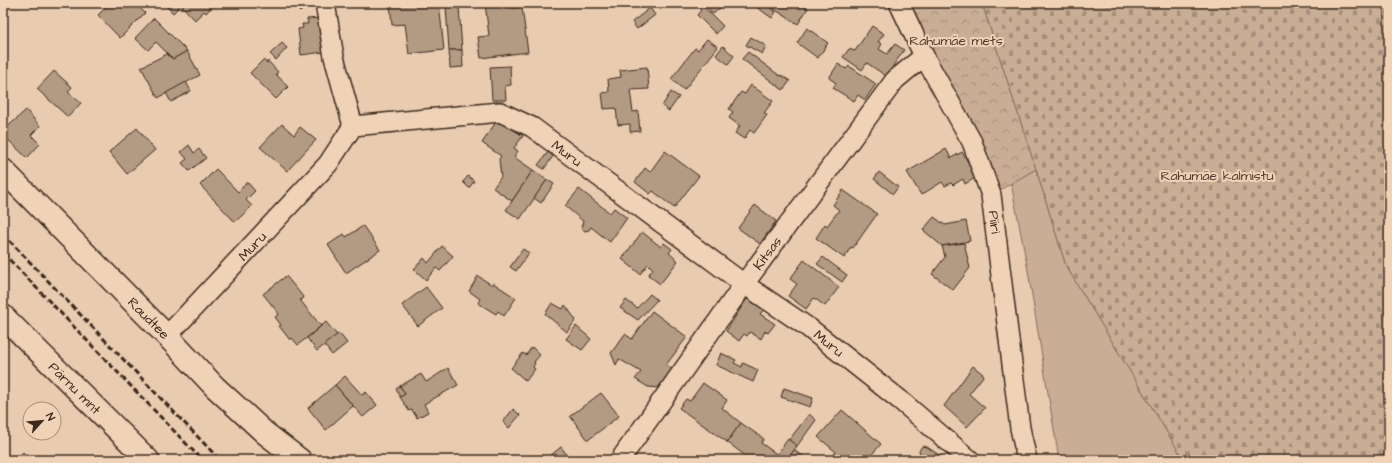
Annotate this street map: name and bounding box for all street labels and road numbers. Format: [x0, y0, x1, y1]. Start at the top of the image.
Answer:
street label: Muru [547, 136, 586, 172]
street label: Piiri [983, 209, 1005, 235]
street label: Muru [234, 228, 271, 266]
street label: Kitsas [749, 233, 787, 275]
street label: Raudtee [123, 293, 174, 345]
street label: Muru [809, 326, 848, 362]
street label: Pärnu mnt [44, 358, 105, 420]

